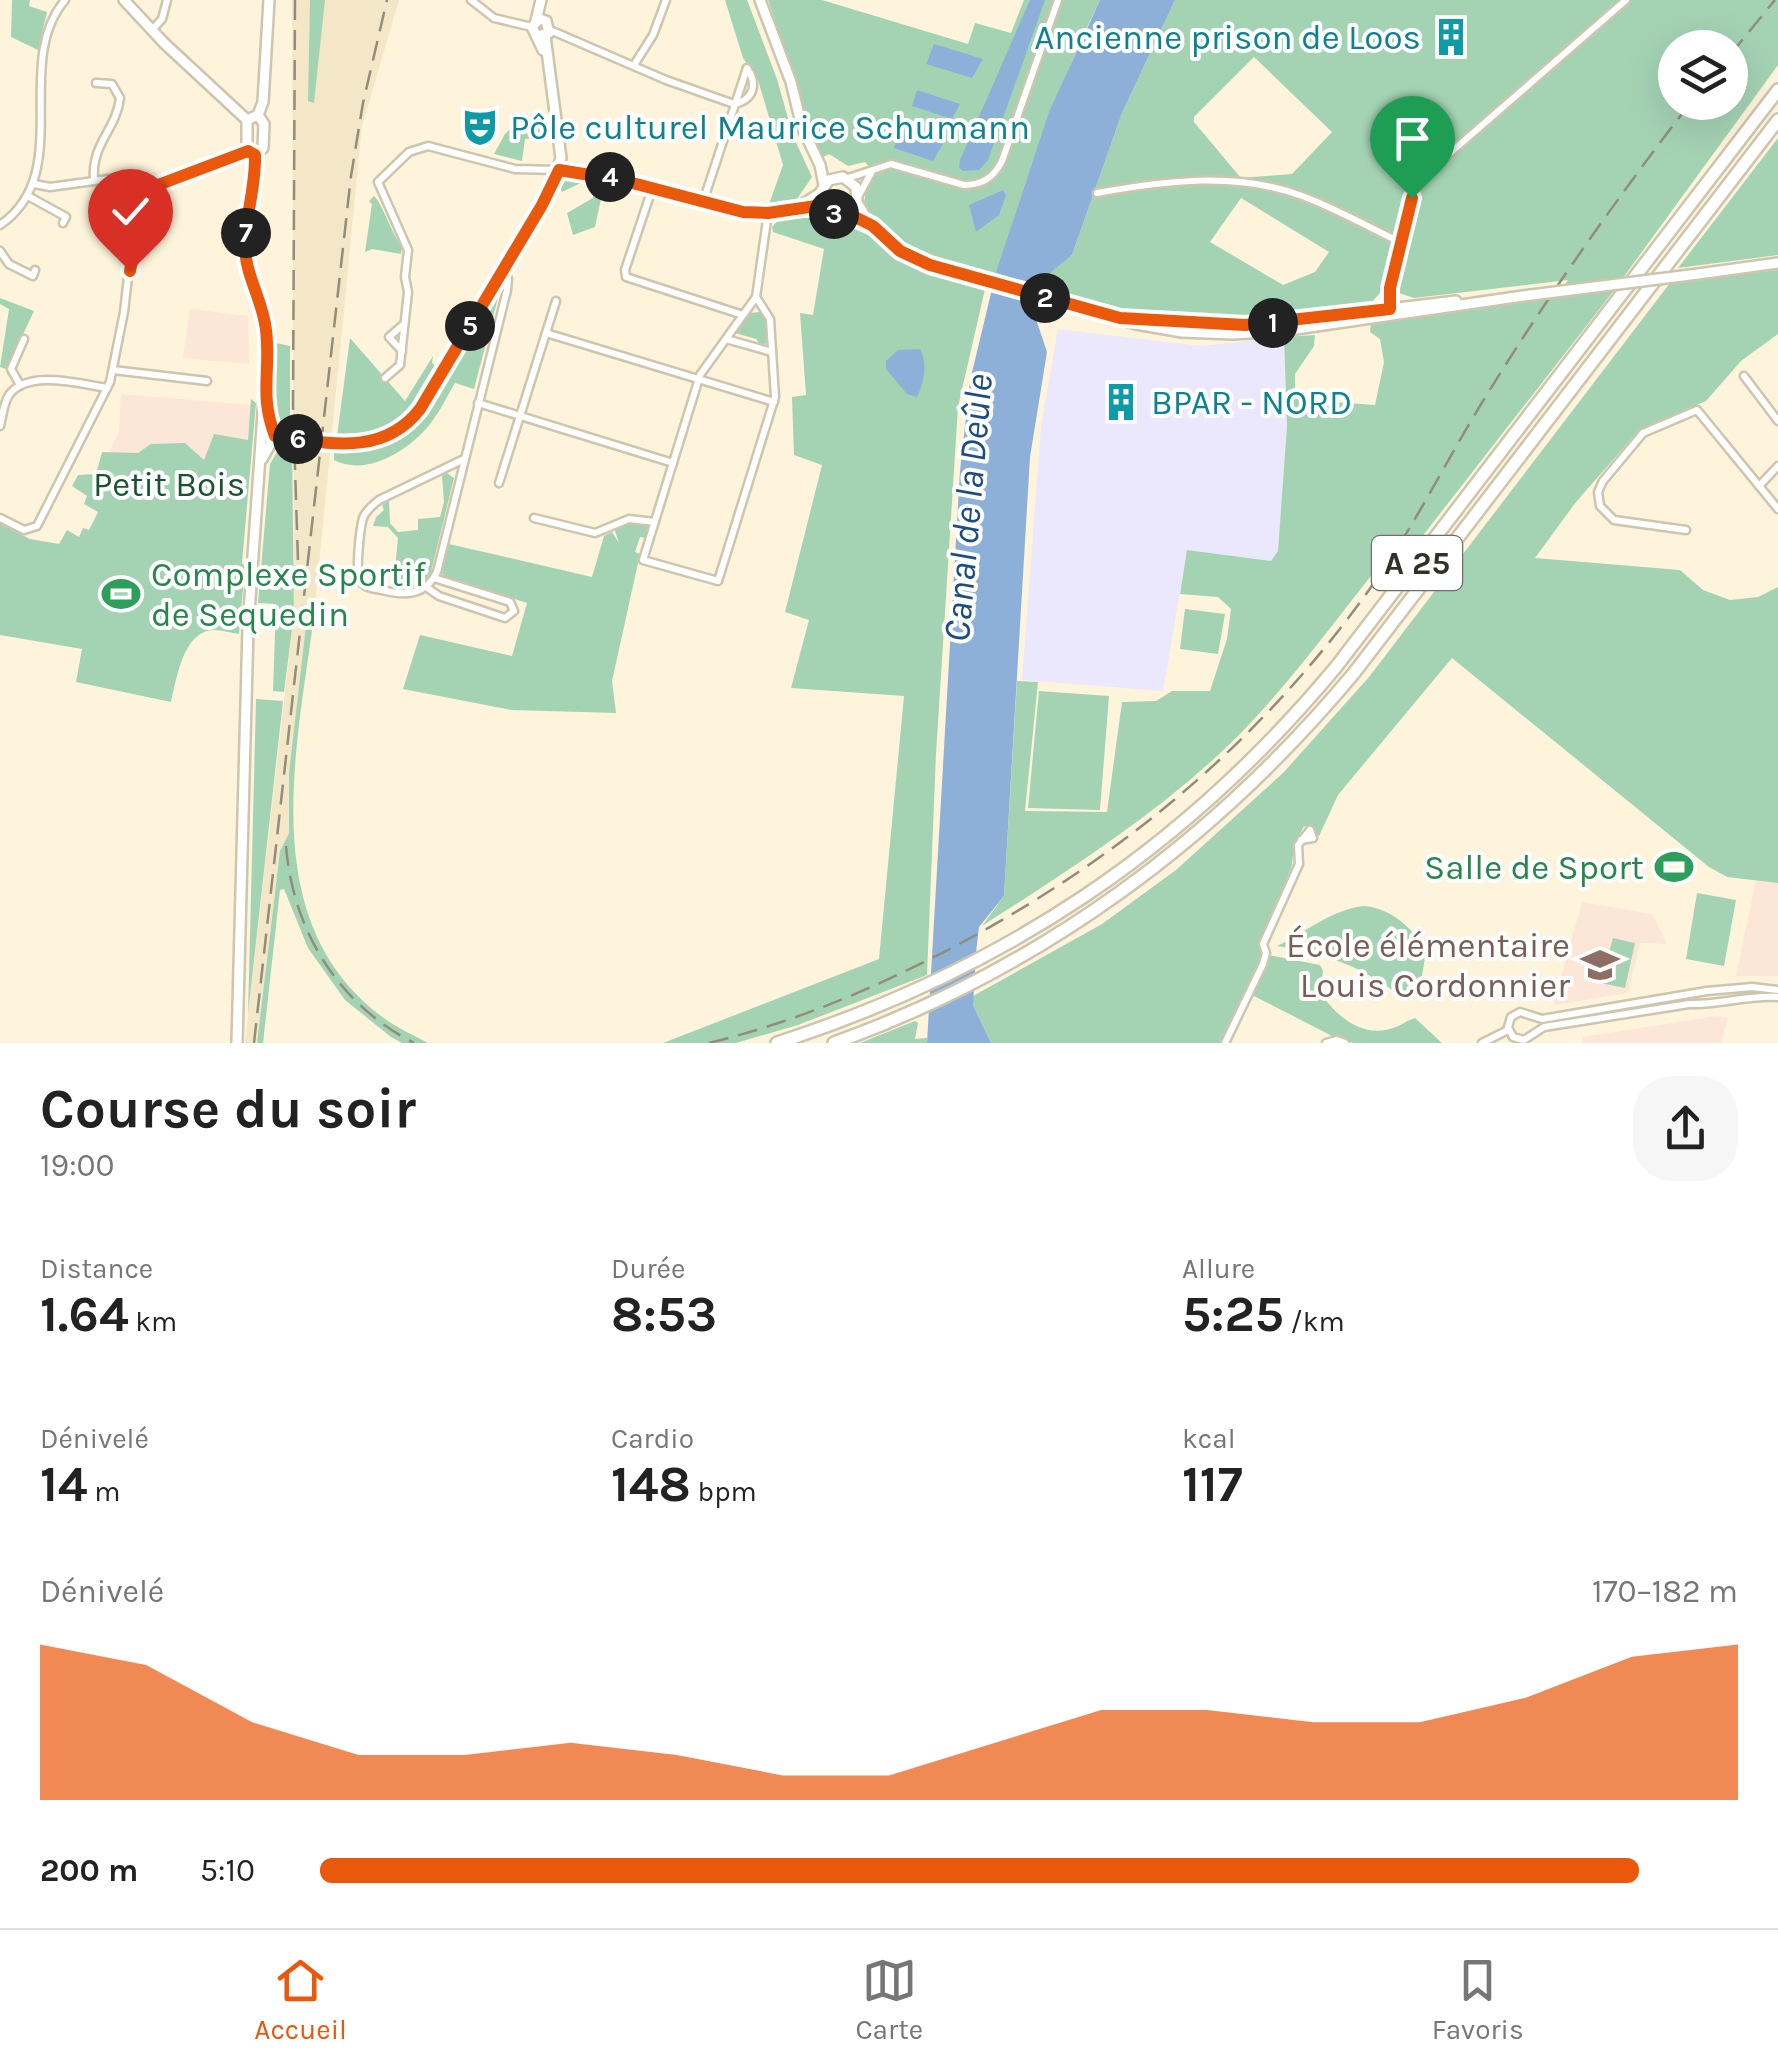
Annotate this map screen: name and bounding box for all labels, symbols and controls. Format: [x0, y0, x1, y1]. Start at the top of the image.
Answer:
building icon: Ancienne prison de Loos [1430, 16, 1472, 58]
place label: Ancienne prison de Loos [1034, 17, 1421, 58]
map controls [1658, 30, 1748, 120]
button: layers [1658, 30, 1748, 120]
pin [1370, 96, 1455, 199]
theatre icon: Pôle culturel Maurice Schumann [459, 106, 501, 148]
place label: Pôle culturel Maurice Schumann [510, 107, 1030, 148]
icon: arrive [1385, 111, 1440, 166]
pin: 4 [585, 152, 635, 202]
text: 4 [602, 160, 618, 193]
pin [88, 169, 173, 272]
icon: check [103, 184, 158, 239]
pin: 3 [809, 189, 859, 239]
text: 3 [825, 197, 843, 230]
pin: 7 [221, 208, 271, 258]
text: 7 [239, 216, 253, 249]
pin: 2 [1020, 273, 1070, 323]
text: 2 [1037, 281, 1053, 314]
pin: 1 [1248, 298, 1298, 348]
pin: 5 [445, 301, 495, 351]
text: 1 [1268, 306, 1278, 339]
text: 5 [462, 309, 478, 342]
water label: Canal de la Deûle [934, 372, 1002, 644]
building icon: BPAR - NORD [1100, 381, 1142, 423]
place label: BPAR - NORD [1151, 382, 1352, 423]
pin: 6 [273, 414, 323, 464]
text: 6 [290, 422, 307, 455]
park label: Petit Bois [93, 464, 245, 505]
road number: A 25 [1372, 536, 1462, 590]
place label: Complexe Sportif de Sequedin [151, 554, 427, 635]
sports icon: Complexe Sportif de Sequedin [100, 573, 142, 615]
sports icon: Salle de Sport [1653, 846, 1695, 888]
place label: Salle de Sport [1424, 847, 1644, 888]
place label: École élémentaire Louis Cordonnier [1286, 925, 1570, 1006]
school or university icon: École élémentaire Louis Cordonnier [1579, 944, 1621, 986]
button: share [1633, 1076, 1738, 1181]
text: Course du soir [40, 1077, 416, 1141]
text: 19:00 [40, 1147, 115, 1184]
text: Distance [40, 1252, 153, 1285]
text: Durée [611, 1252, 685, 1285]
text: Allure [1182, 1252, 1255, 1285]
text: 1.64 [40, 1285, 129, 1344]
text: 8:53 [611, 1285, 717, 1344]
text: 5:25 [1182, 1285, 1284, 1344]
text: km [129, 1305, 177, 1338]
text: /km [1284, 1305, 1345, 1338]
text: Dénivelé [40, 1422, 149, 1455]
text: Cardio [611, 1422, 694, 1455]
text: kcal [1182, 1422, 1235, 1455]
text: 14 [40, 1455, 88, 1514]
text: 148 [611, 1455, 691, 1514]
text: 117 [1182, 1455, 1243, 1514]
text: m [88, 1475, 120, 1508]
text: bpm [691, 1475, 757, 1508]
text: Dénivelé [40, 1573, 164, 1610]
text: 170–182 m [1592, 1573, 1738, 1610]
text: 200 m [40, 1852, 138, 1889]
text: 5:10 [200, 1852, 255, 1889]
tab: Accueil [254, 1953, 347, 2046]
tab: Carte [855, 1953, 923, 2046]
tab: Favoris [1432, 1953, 1524, 2046]

